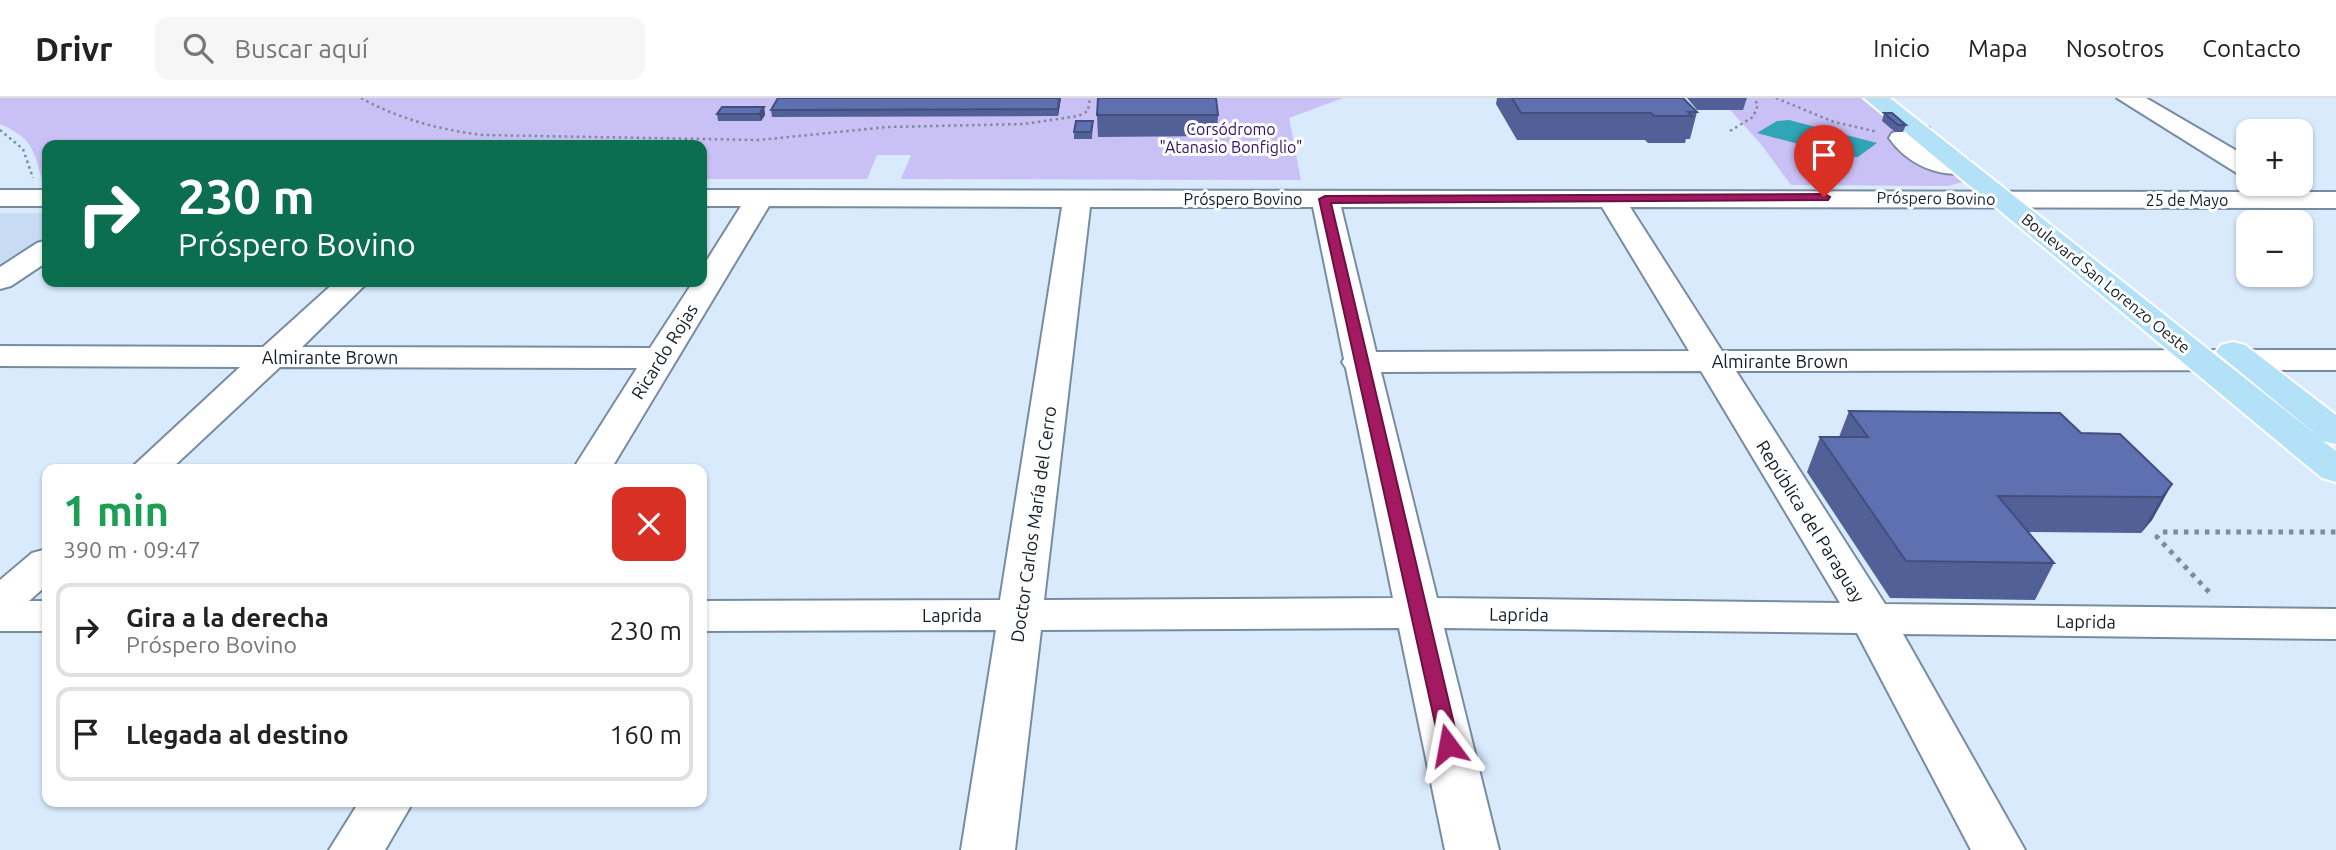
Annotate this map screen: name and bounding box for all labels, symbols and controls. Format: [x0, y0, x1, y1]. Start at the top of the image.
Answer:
search box [155, 17, 645, 80]
icon: search [179, 29, 217, 67]
text: Drivr [35, 30, 113, 67]
text: Buscar aquí [235, 34, 368, 63]
text: Inicio [1873, 35, 1930, 62]
text: Mapa [1968, 35, 2028, 62]
text: Nosotros [2066, 35, 2164, 62]
text: Contacto [2202, 35, 2301, 62]
map controls [2236, 119, 2313, 287]
button: + [2236, 119, 2313, 196]
park label: Corsódromo "Atanasio Bonfiglio" [1160, 120, 1302, 156]
pin [1794, 125, 1854, 197]
icon: arrive [1805, 136, 1843, 174]
icon: right [63, 168, 154, 259]
text: 230 m [178, 168, 315, 223]
street label: Próspero Bovino [1876, 188, 1996, 208]
street label: Próspero Bovino [1184, 190, 1302, 208]
street label: 25 de Mayo [2146, 191, 2228, 209]
street label: Boulevard San Lorenzo Oeste [2018, 210, 2194, 356]
button: − [2236, 210, 2313, 287]
text: Próspero Bovino [178, 226, 416, 262]
street label: Ricardo Rojas [627, 300, 701, 402]
street label: Almirante Brown [262, 347, 398, 367]
street label: Almirante Brown [1712, 351, 1848, 371]
street label: Doctor Carlos María del Cerro [1007, 405, 1059, 643]
street label: República del Paraguay [1753, 436, 1869, 606]
text: 1 min [63, 487, 169, 534]
button: close [612, 487, 686, 561]
text: 390 m · 09:47 [63, 537, 201, 562]
text: Gira a la derecha [126, 603, 329, 632]
street label: Laprida [1489, 603, 1549, 625]
street label: Laprida [922, 605, 982, 625]
street label: Laprida [2056, 610, 2116, 632]
icon: right [67, 611, 105, 649]
text: 230 m [610, 616, 682, 645]
text: Próspero Bovino [126, 632, 297, 657]
position arrow [1411, 708, 1485, 782]
icon: arrive [67, 715, 105, 753]
text: Llegada al destino [126, 720, 349, 749]
text: 160 m [610, 720, 682, 749]

